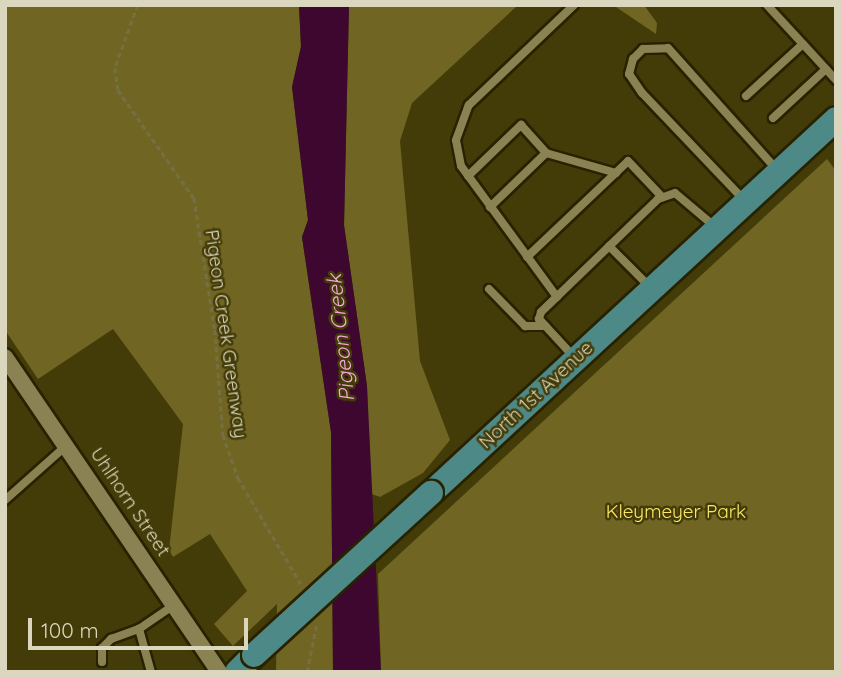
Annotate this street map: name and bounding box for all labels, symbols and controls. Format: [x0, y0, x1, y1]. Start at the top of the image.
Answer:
street label: Pigeon Creek Greenway [200, 228, 252, 440]
water label: Pigeon Creek [321, 273, 359, 403]
street label: North 1st Avenue [474, 336, 598, 454]
street label: Uhlhorn Street [85, 443, 175, 561]
park label: Kleymeyer Park [606, 501, 746, 523]
scale bar [32, 604, 252, 648]
text: 100 m [41, 617, 99, 643]

